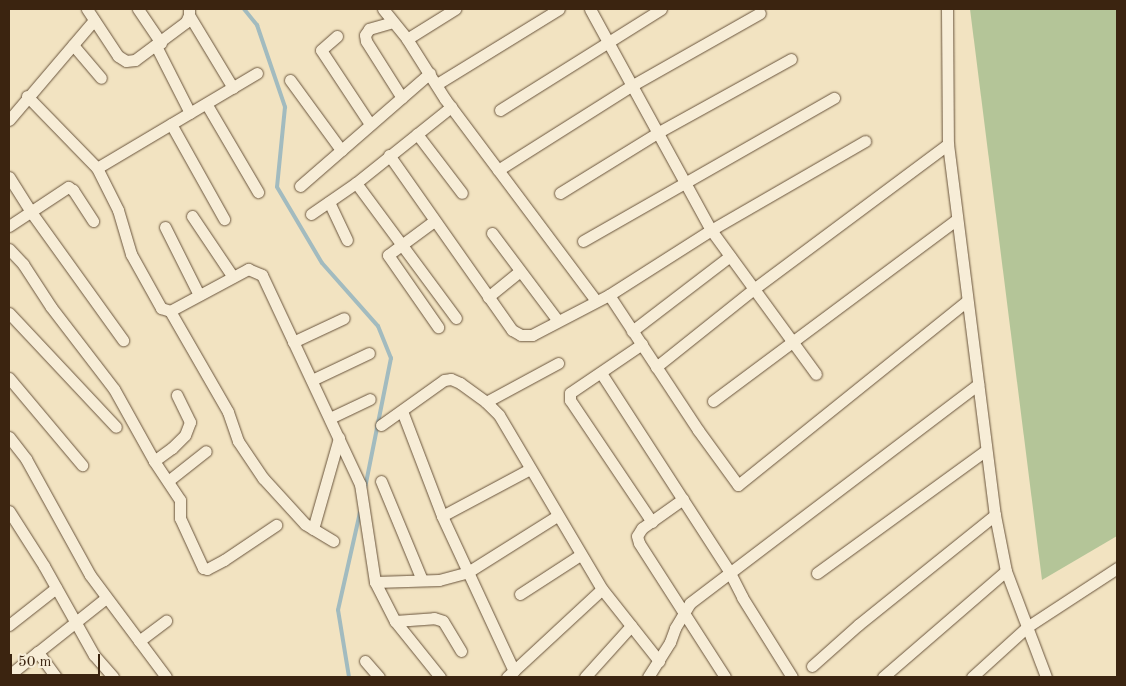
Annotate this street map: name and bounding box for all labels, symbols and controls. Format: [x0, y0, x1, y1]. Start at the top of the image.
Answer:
scale bar [12, 644, 102, 676]
text: 50 m [18, 655, 52, 670]

